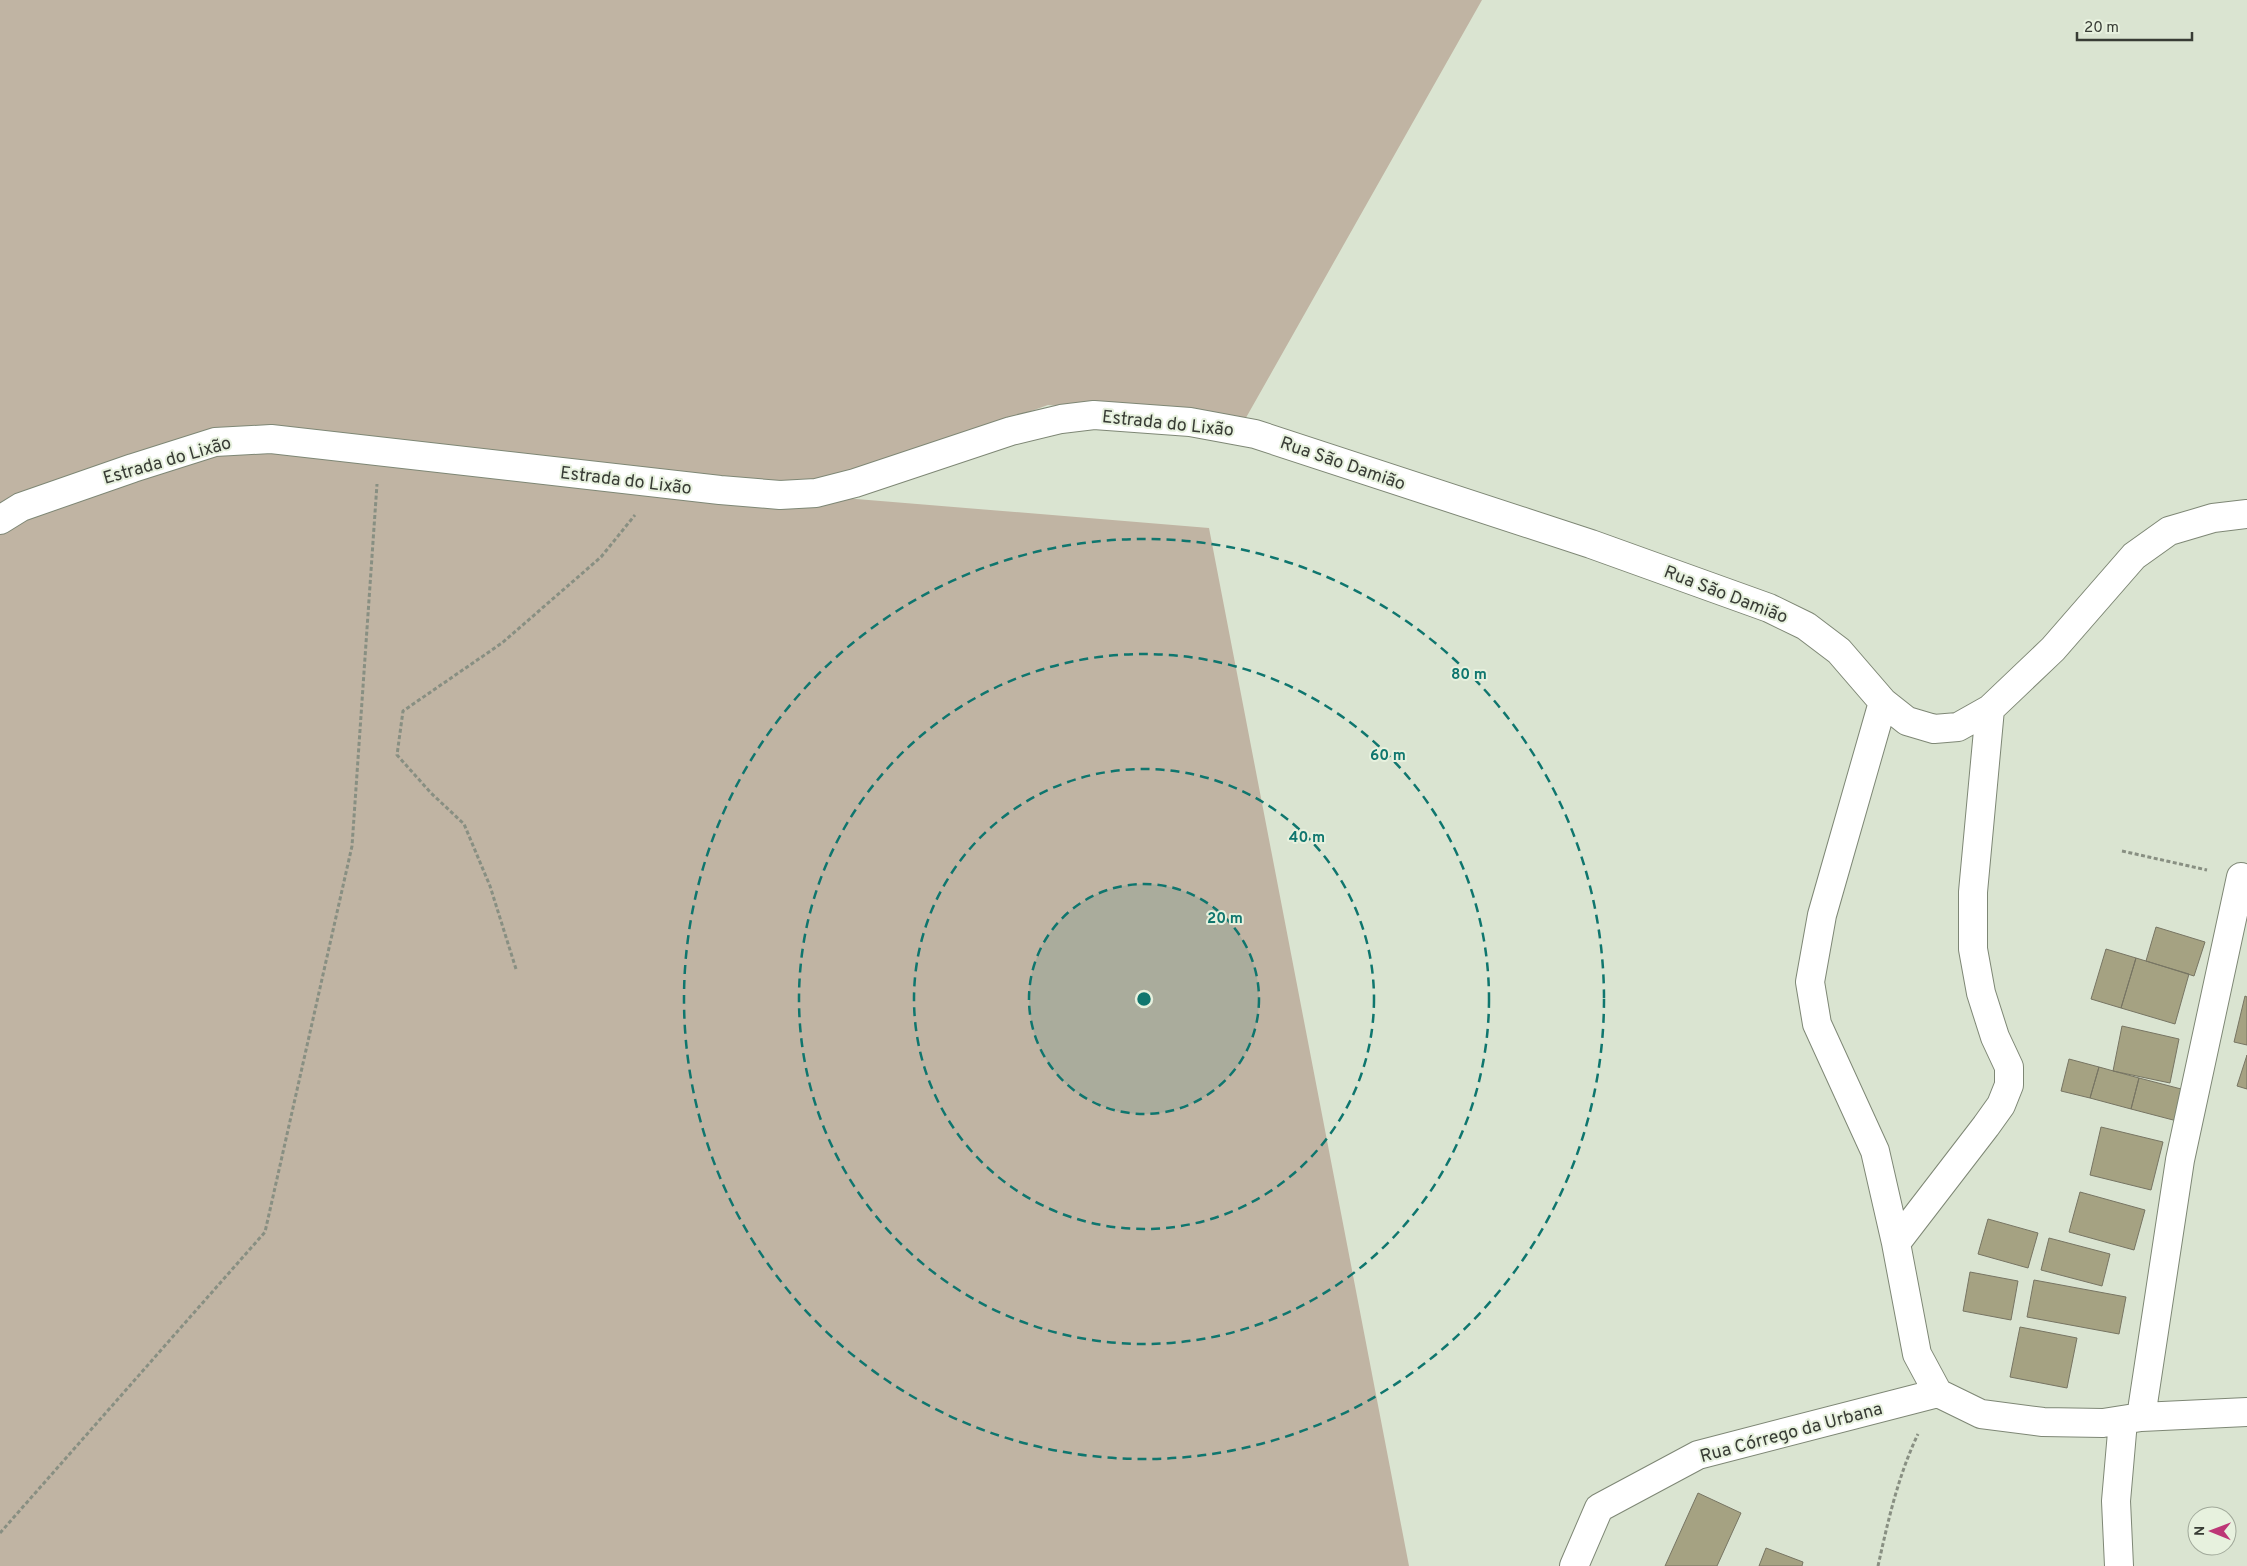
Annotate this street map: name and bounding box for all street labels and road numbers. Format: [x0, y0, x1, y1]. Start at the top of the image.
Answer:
street label: Estrada do Lixão [1101, 406, 1235, 443]
street label: Estrada do Lixão [101, 432, 234, 491]
street label: Rua São Damião [1277, 432, 1408, 497]
street label: Estrada do Lixão [559, 462, 693, 501]
street label: Rua São Damião [1660, 561, 1791, 630]
street label: Rua Córrego da Urbana [1698, 1398, 1885, 1469]

